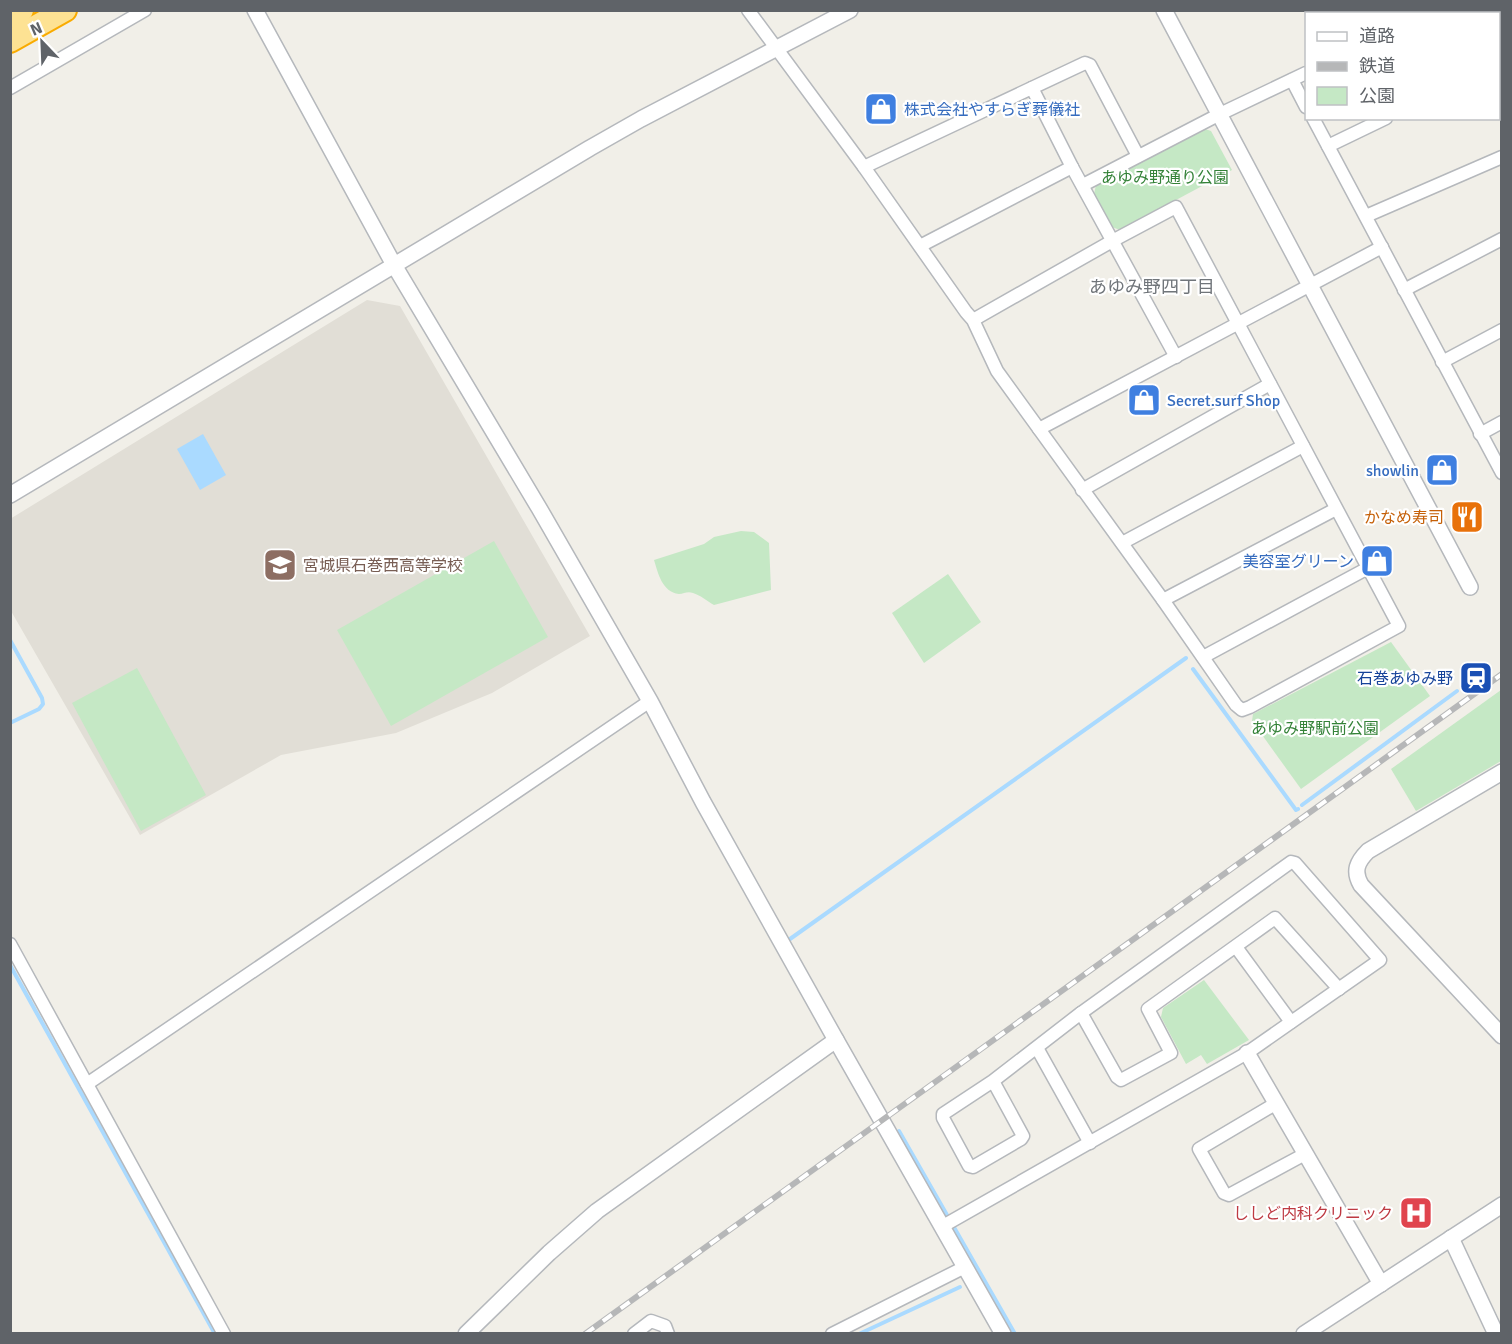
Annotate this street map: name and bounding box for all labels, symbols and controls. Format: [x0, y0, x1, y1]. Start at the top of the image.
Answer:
north arrow [12, 12, 72, 72]
legend [1305, 12, 1500, 120]
text: N [27, 18, 46, 40]
text: 道路 [1359, 25, 1395, 47]
text: 鉄道 [1359, 55, 1395, 77]
text: 公園 [1359, 85, 1395, 107]
shop icon: 株式会社やすらぎ葬儀社 [863, 91, 899, 127]
place label: 株式会社やすらぎ葬儀社 [904, 100, 1080, 120]
park label: あゆみ野通り公園 [1101, 168, 1229, 188]
district label: あゆみ野四丁目 [1089, 276, 1215, 298]
shop icon: Secret.surf Shop [1126, 382, 1162, 418]
place label: Secret.surf Shop [1167, 391, 1280, 411]
shop icon: showlin [1424, 452, 1460, 488]
place label: showlin [1366, 461, 1419, 481]
restaurant icon: かなめ寿司 [1449, 499, 1485, 535]
place label: かなめ寿司 [1364, 508, 1444, 528]
shop icon: 美容室グリーン [1359, 543, 1395, 579]
school or university icon: 宮城県石巻西高等学校 [262, 547, 298, 583]
place label: 美容室グリーン [1243, 552, 1354, 572]
place label: 宮城県石巻西高等学校 [303, 556, 463, 576]
station icon: 石巻あゆみ野 [1458, 660, 1494, 696]
place label: 石巻あゆみ野 [1357, 669, 1453, 689]
park label: あゆみ野駅前公園 [1251, 719, 1379, 739]
hospital icon: ししど内科クリニック [1398, 1195, 1434, 1231]
place label: ししど内科クリニック [1233, 1204, 1393, 1224]

